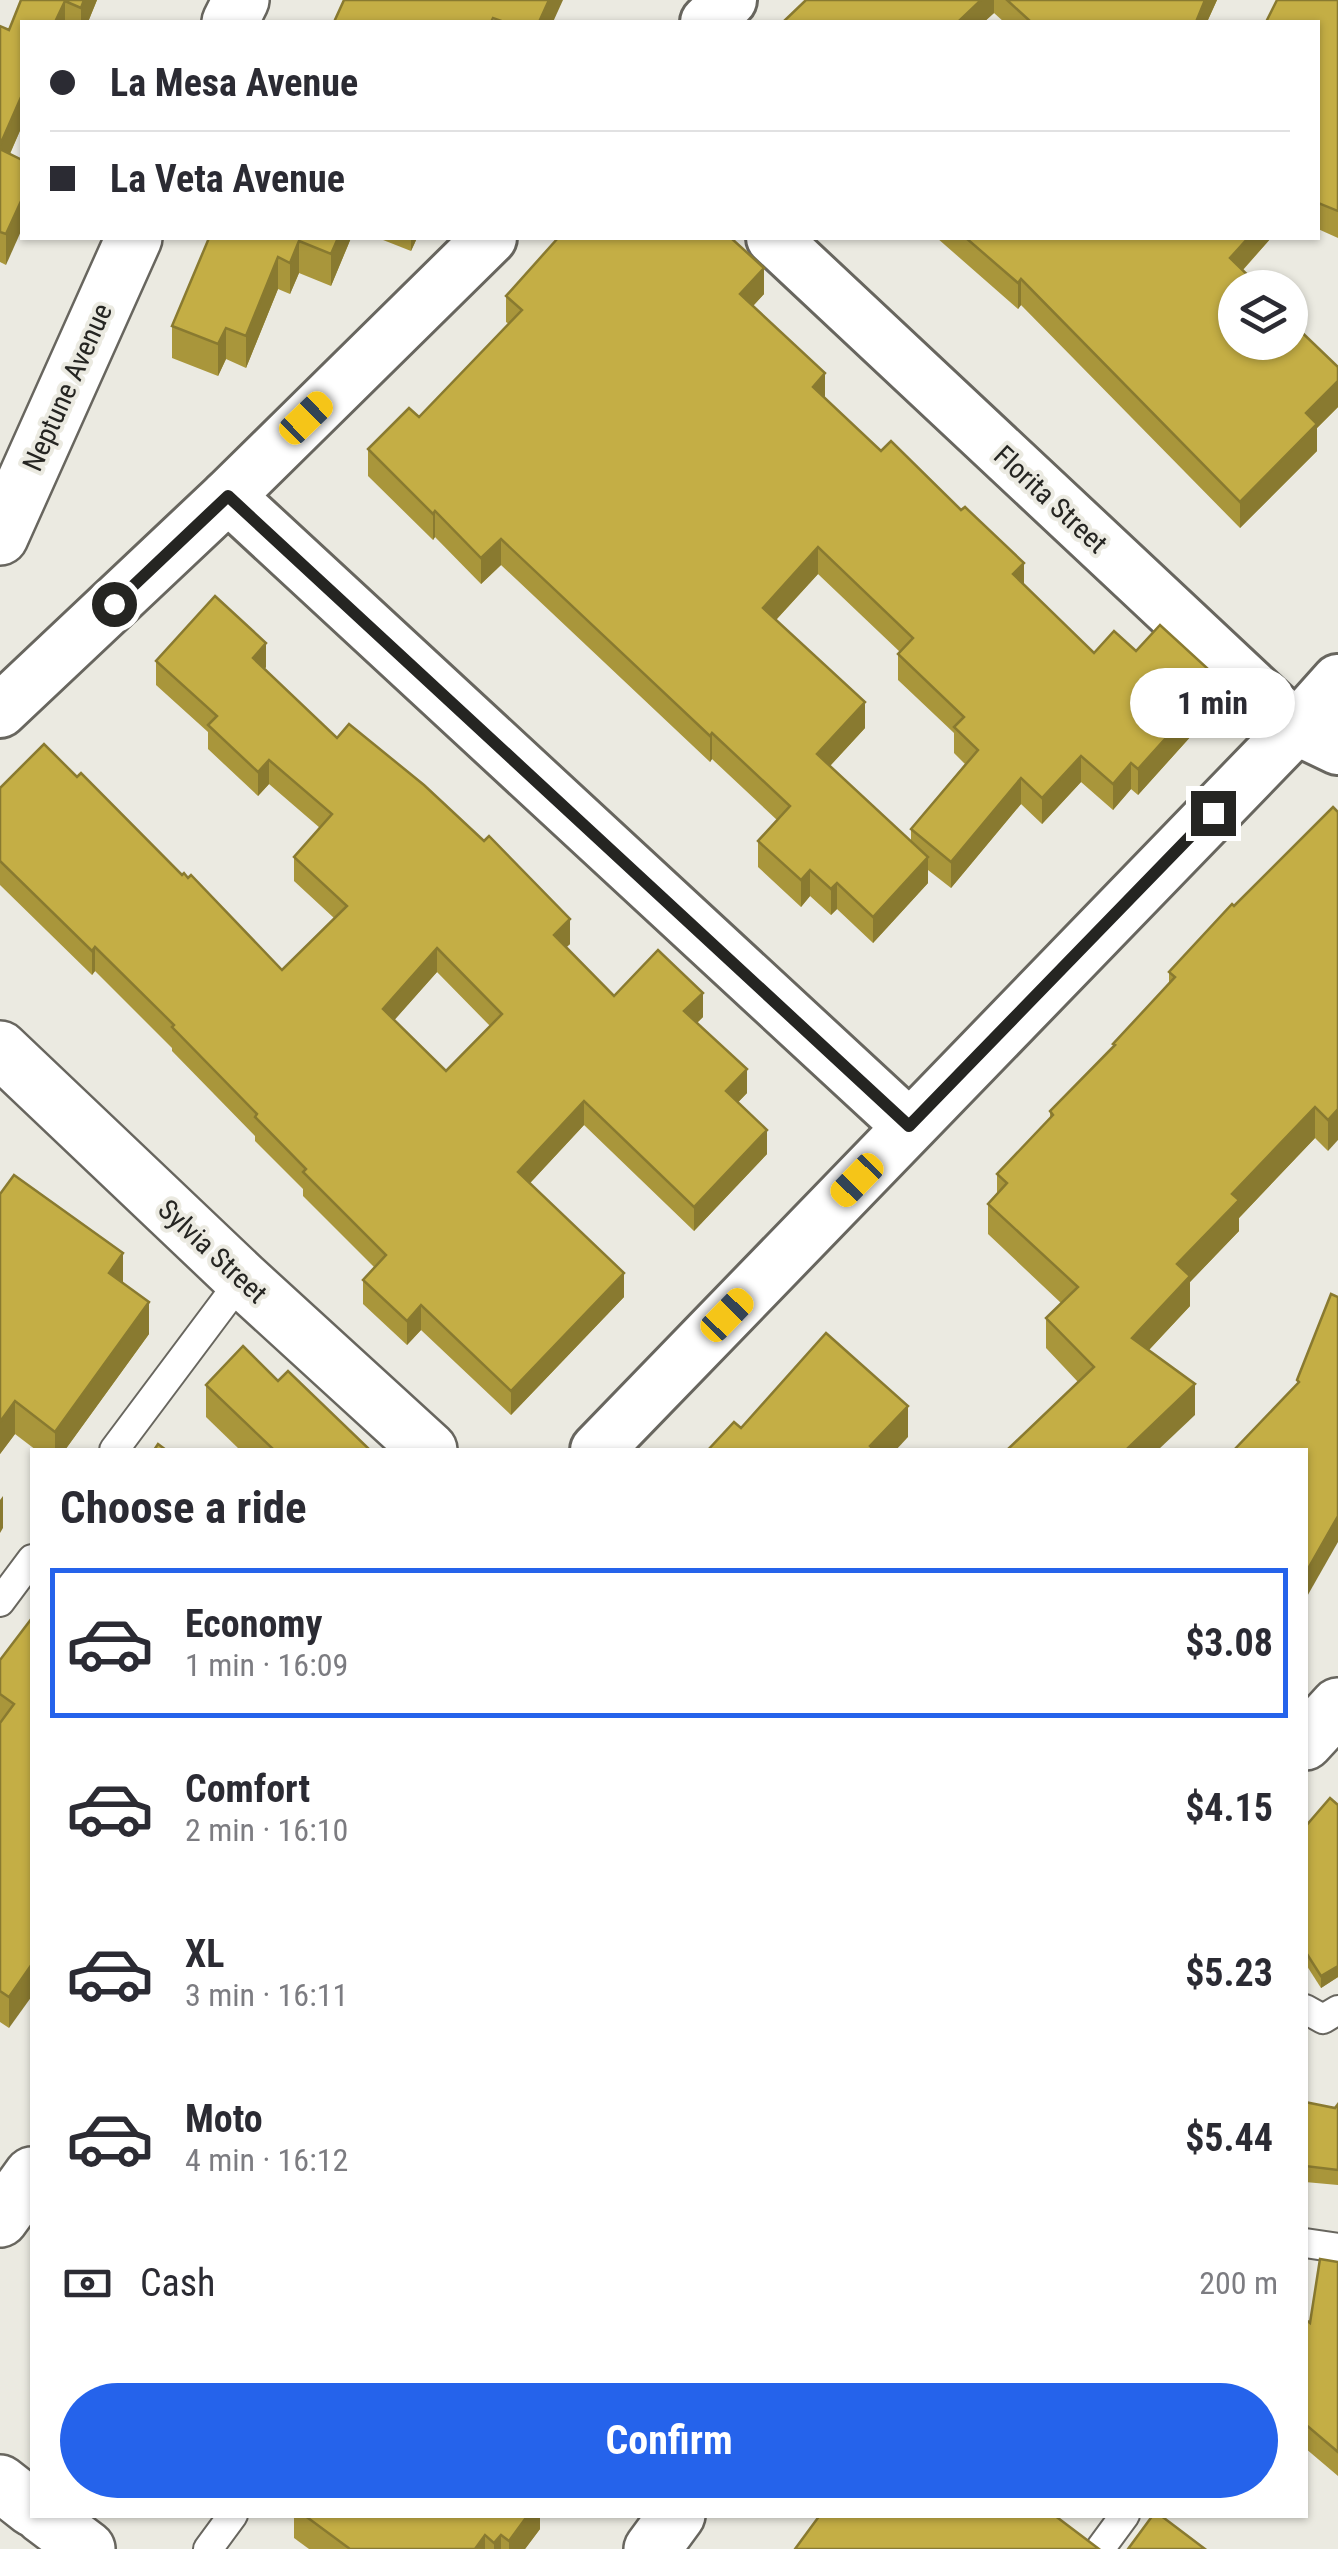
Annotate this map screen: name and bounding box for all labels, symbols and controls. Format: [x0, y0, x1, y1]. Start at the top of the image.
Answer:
text: La Mesa Avenue [110, 61, 358, 105]
text: La Veta Avenue [110, 157, 345, 201]
map controls [1218, 270, 1308, 360]
button: layers [1218, 270, 1308, 360]
street label: Neptune Avenue [16, 298, 119, 476]
car [274, 386, 338, 450]
street label: Florita Street [987, 439, 1114, 560]
route start [92, 582, 137, 627]
callout: 1 min [1130, 668, 1296, 738]
text: 1 min [1177, 684, 1248, 722]
route end [1191, 791, 1236, 836]
car [825, 1148, 889, 1212]
street label: Sylvia Street [152, 1193, 274, 1310]
car [695, 1283, 759, 1347]
text: Choose a ride [60, 1481, 307, 1534]
icon: car [65, 1598, 155, 1688]
text: Economy [185, 1602, 322, 1646]
text: $3.08 [1185, 1621, 1273, 1665]
text: 1 min · 16:09 [185, 1646, 348, 1684]
icon: car [65, 1763, 155, 1853]
text: Comfort [185, 1767, 310, 1811]
text: $4.15 [1185, 1786, 1273, 1830]
text: 2 min · 16:10 [185, 1811, 348, 1849]
icon: car [65, 1928, 155, 2018]
text: XL [185, 1932, 224, 1976]
text: $5.23 [1185, 1951, 1273, 1995]
text: 3 min · 16:11 [185, 1976, 348, 2014]
icon: car [65, 2093, 155, 2183]
text: Moto [185, 2097, 263, 2141]
text: $5.44 [1185, 2116, 1273, 2160]
text: 4 min · 16:12 [185, 2141, 348, 2179]
icon: cash [60, 2256, 115, 2311]
text: Cash [140, 2261, 215, 2305]
text: 200 m [1199, 2264, 1278, 2302]
button: Confirm [60, 2383, 1278, 2498]

